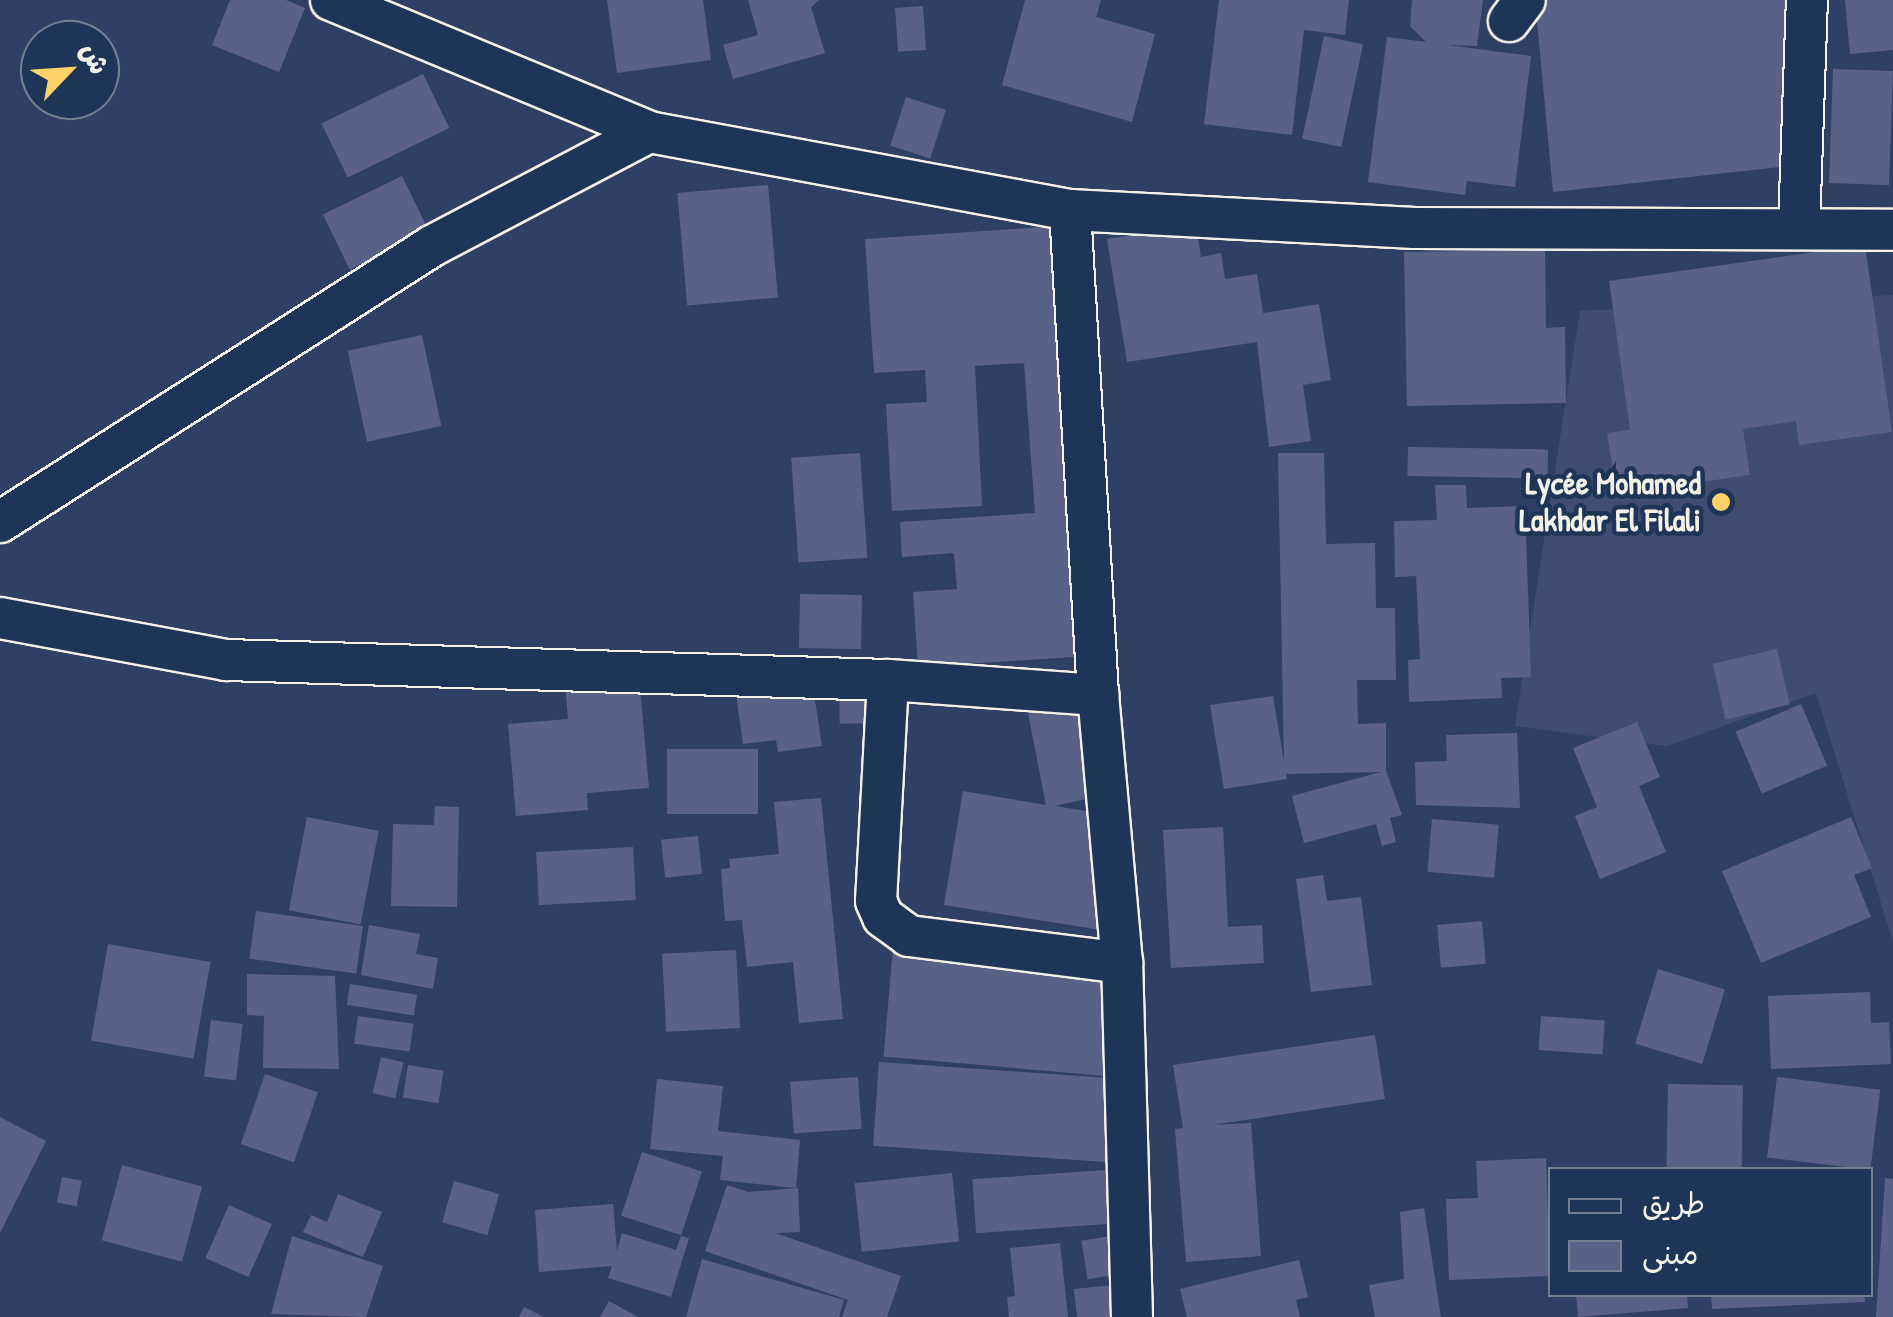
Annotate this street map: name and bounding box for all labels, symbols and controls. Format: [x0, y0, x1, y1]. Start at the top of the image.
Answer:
north arrow [20, 20, 120, 120]
text: ش [72, 36, 119, 80]
place label: Lycée Mohamed Lakhdar El Filali [1519, 465, 1701, 540]
marker: Lycée Mohamed Lakhdar El Filali [1710, 491, 1732, 513]
legend [1548, 1167, 1873, 1297]
text: طريق [1642, 1183, 1705, 1223]
text: مبنى [1642, 1233, 1698, 1273]

